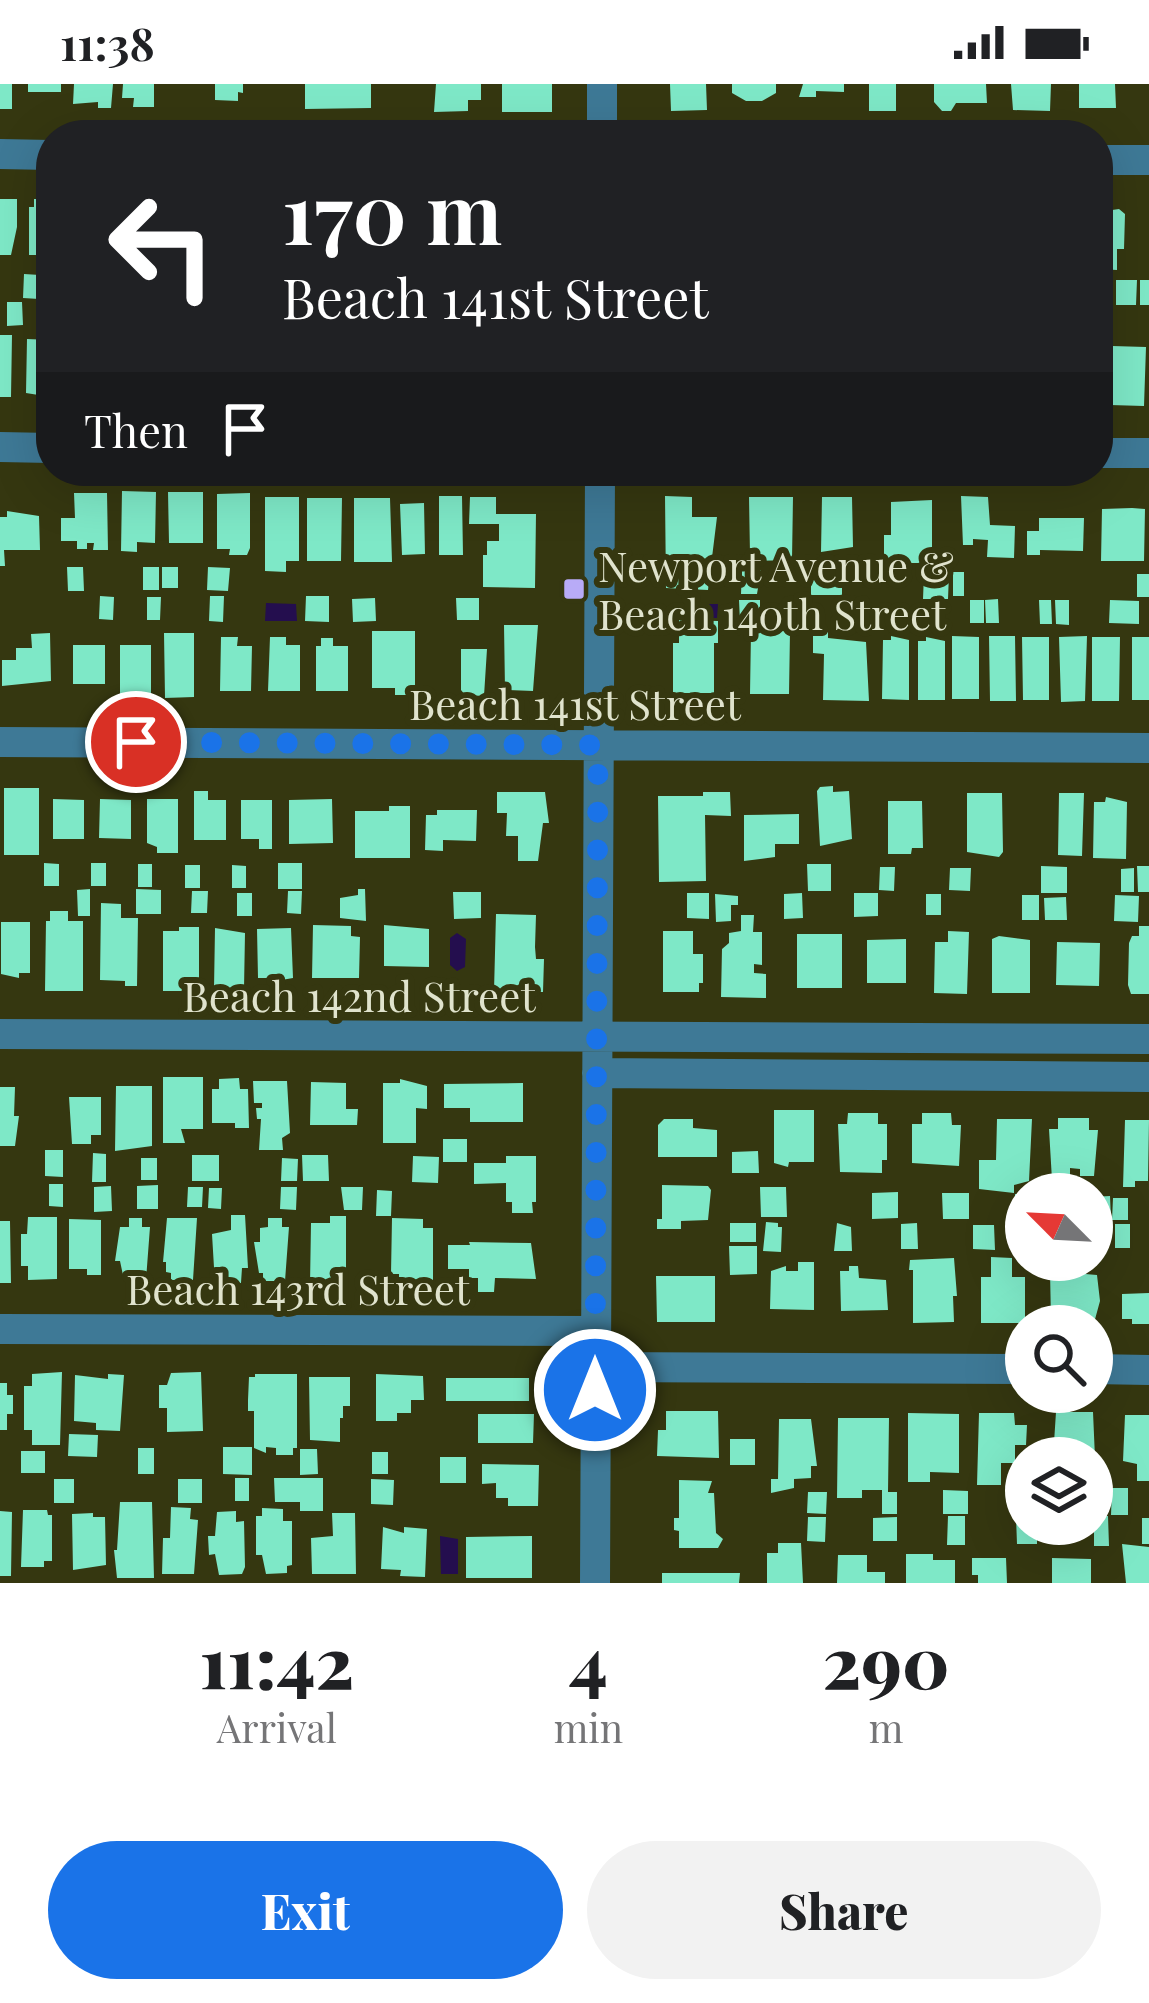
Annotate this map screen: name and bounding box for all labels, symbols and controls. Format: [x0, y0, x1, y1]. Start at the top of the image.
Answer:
text: 11:38 [60, 12, 155, 72]
text: 170 m [282, 154, 502, 266]
icon: left [84, 168, 240, 324]
text: Beach 141st Street [282, 261, 709, 333]
icon: arrive [212, 396, 278, 462]
text: Then [84, 399, 188, 459]
place label: Newport Avenue & Beach 140th Street [598, 537, 954, 641]
marker: Newport Avenue & Beach 140th Street [561, 576, 587, 602]
street label: Beach 141st Street [409, 675, 742, 731]
pin [85, 691, 187, 793]
icon: arrive [103, 709, 169, 775]
street label: Beach 142nd Street [182, 967, 537, 1023]
north arrow [1005, 1173, 1113, 1281]
map controls [1005, 1173, 1113, 1545]
street label: Beach 143rd Street [126, 1260, 471, 1316]
button: search [1005, 1305, 1113, 1413]
position arrow [532, 1327, 658, 1453]
button: layers [1005, 1437, 1113, 1545]
text: 11:42 [199, 1611, 354, 1707]
text: 4 [569, 1611, 608, 1707]
text: 290 [822, 1611, 950, 1707]
text: Arrival [217, 1701, 337, 1753]
text: min [554, 1701, 623, 1753]
text: m [869, 1701, 903, 1753]
button: Exit [48, 1841, 563, 1979]
button: Share [587, 1841, 1101, 1979]

